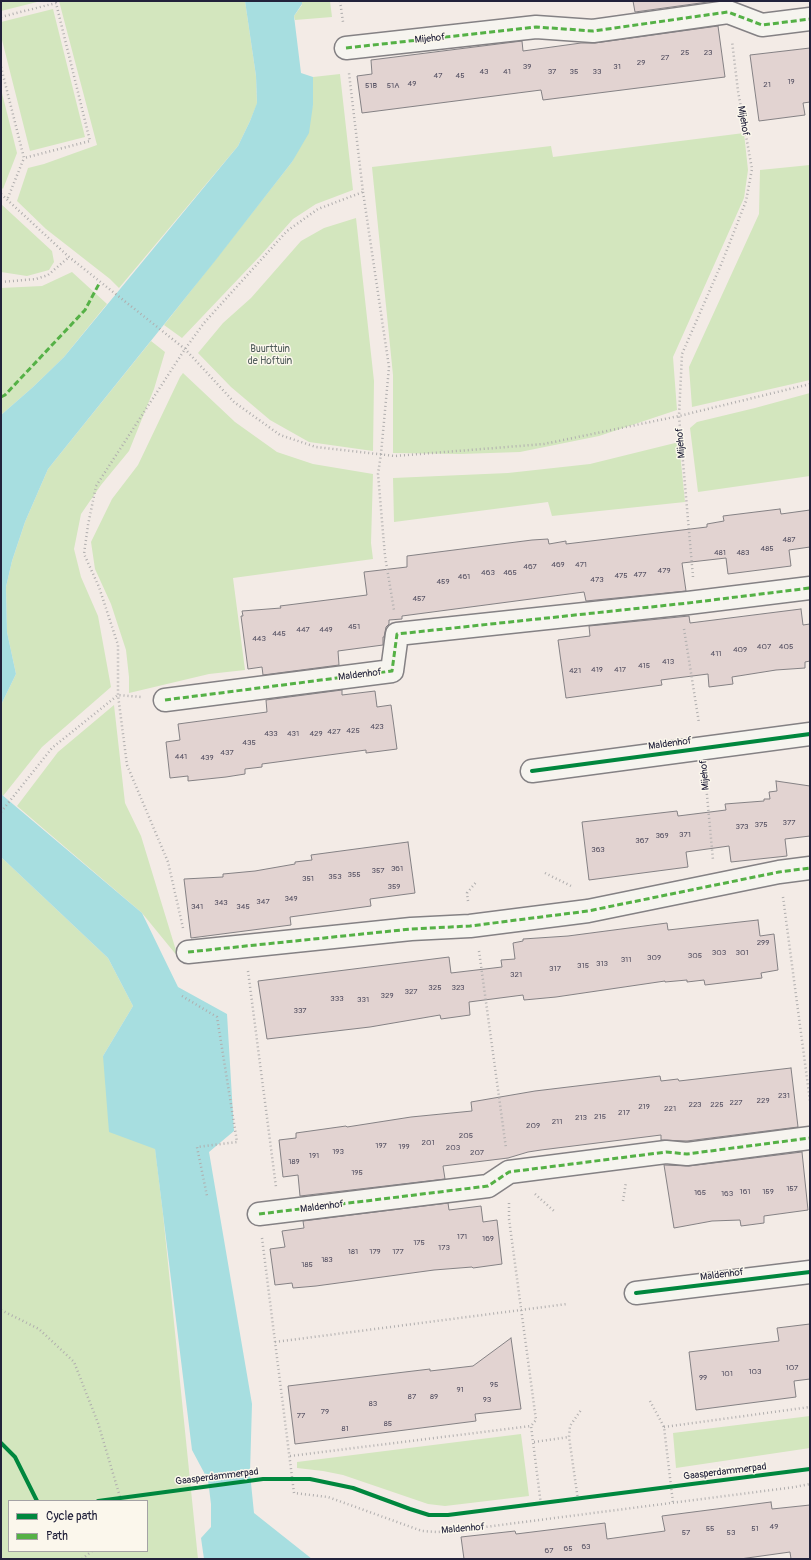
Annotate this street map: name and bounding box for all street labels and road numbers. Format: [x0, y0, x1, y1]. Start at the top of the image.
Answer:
street label: Mijehof [414, 31, 446, 47]
street label: Mijehof [734, 105, 752, 137]
street label: Mijehof [674, 427, 688, 459]
street label: Maldenhof [338, 666, 382, 684]
street label: Maldenhof [648, 735, 692, 753]
street label: Mijehof [698, 759, 712, 791]
street label: Maldenhof [300, 1198, 344, 1216]
street label: Maldenhof [700, 1266, 744, 1284]
street label: Gaasperdammerpad [683, 1461, 767, 1483]
street label: Gaasperdammerpad [175, 1466, 259, 1488]
street label: Maldenhof [441, 1521, 485, 1537]

